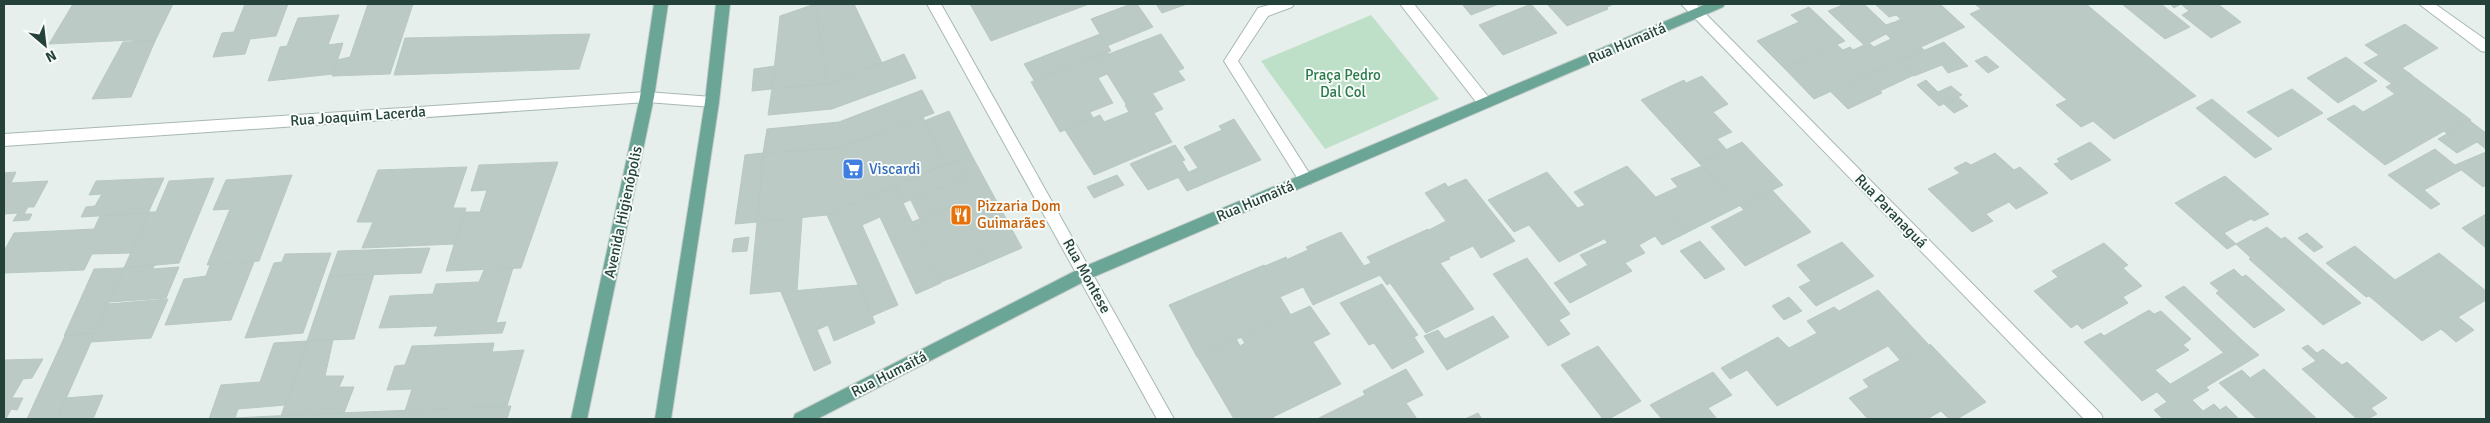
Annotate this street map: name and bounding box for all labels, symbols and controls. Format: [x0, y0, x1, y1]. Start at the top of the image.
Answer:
street label: Rua Humaitá [1585, 19, 1669, 67]
north arrow [20, 20, 70, 70]
text: N [43, 46, 59, 66]
park label: Praça Pedro Dal Col [1305, 66, 1381, 101]
street label: Rua Joaquim Lacerda [290, 102, 426, 130]
street label: Avenida Higienópolis [600, 144, 646, 280]
supermarket icon: Viscardi [841, 157, 865, 181]
place label: Viscardi [869, 160, 920, 178]
street label: Rua Paranaguá [1851, 170, 1931, 252]
street label: Rua Humaitá [1213, 177, 1297, 225]
place label: Pizzaria Dom Guimarães [977, 197, 1061, 232]
restaurant icon: Pizzaria Dom Guimarães [949, 203, 973, 227]
street label: Rua Montese [1059, 236, 1115, 316]
street label: Rua Humaitá [848, 347, 930, 401]

